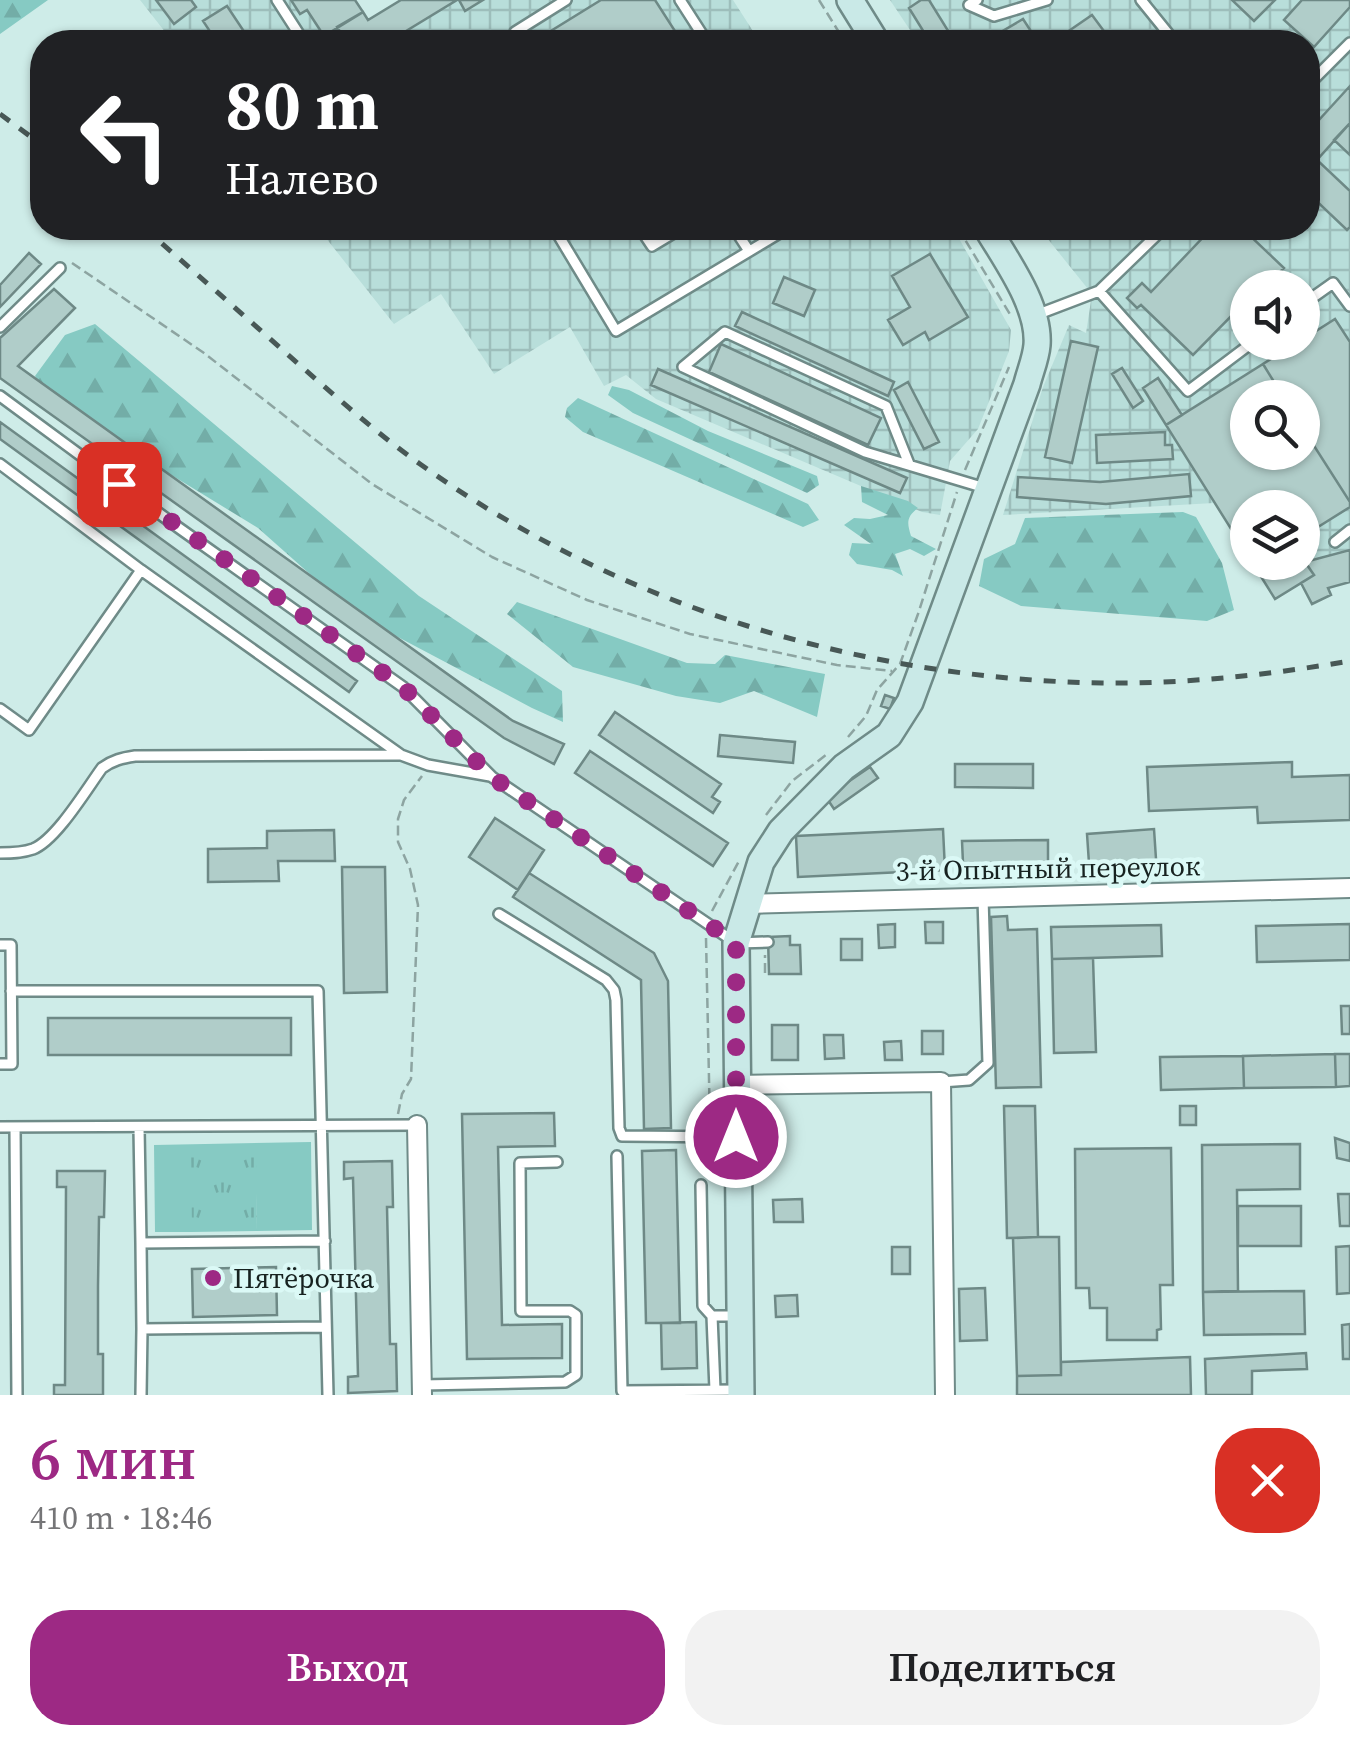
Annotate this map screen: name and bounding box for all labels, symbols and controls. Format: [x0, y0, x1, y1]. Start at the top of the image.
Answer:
text: 80 m [225, 56, 379, 152]
icon: left [60, 70, 190, 200]
text: Налево [225, 147, 379, 209]
map controls [1230, 270, 1320, 580]
button: sound [1230, 270, 1320, 360]
button: search [1230, 380, 1320, 470]
pin [77, 442, 162, 527]
icon: arrive [92, 457, 147, 512]
button: layers [1230, 490, 1320, 580]
street label: 3-й Опытный переулок [895, 846, 1201, 890]
position arrow [684, 1085, 788, 1189]
place label: Пятёрочка [233, 1259, 375, 1297]
marker: Пятёрочка [202, 1267, 224, 1289]
text: 6 мин [30, 1417, 196, 1499]
button: close [1215, 1428, 1320, 1533]
text: 410 m · 18:46 [30, 1496, 212, 1540]
button: Выход [30, 1610, 665, 1725]
button: Поделиться [685, 1610, 1320, 1725]

